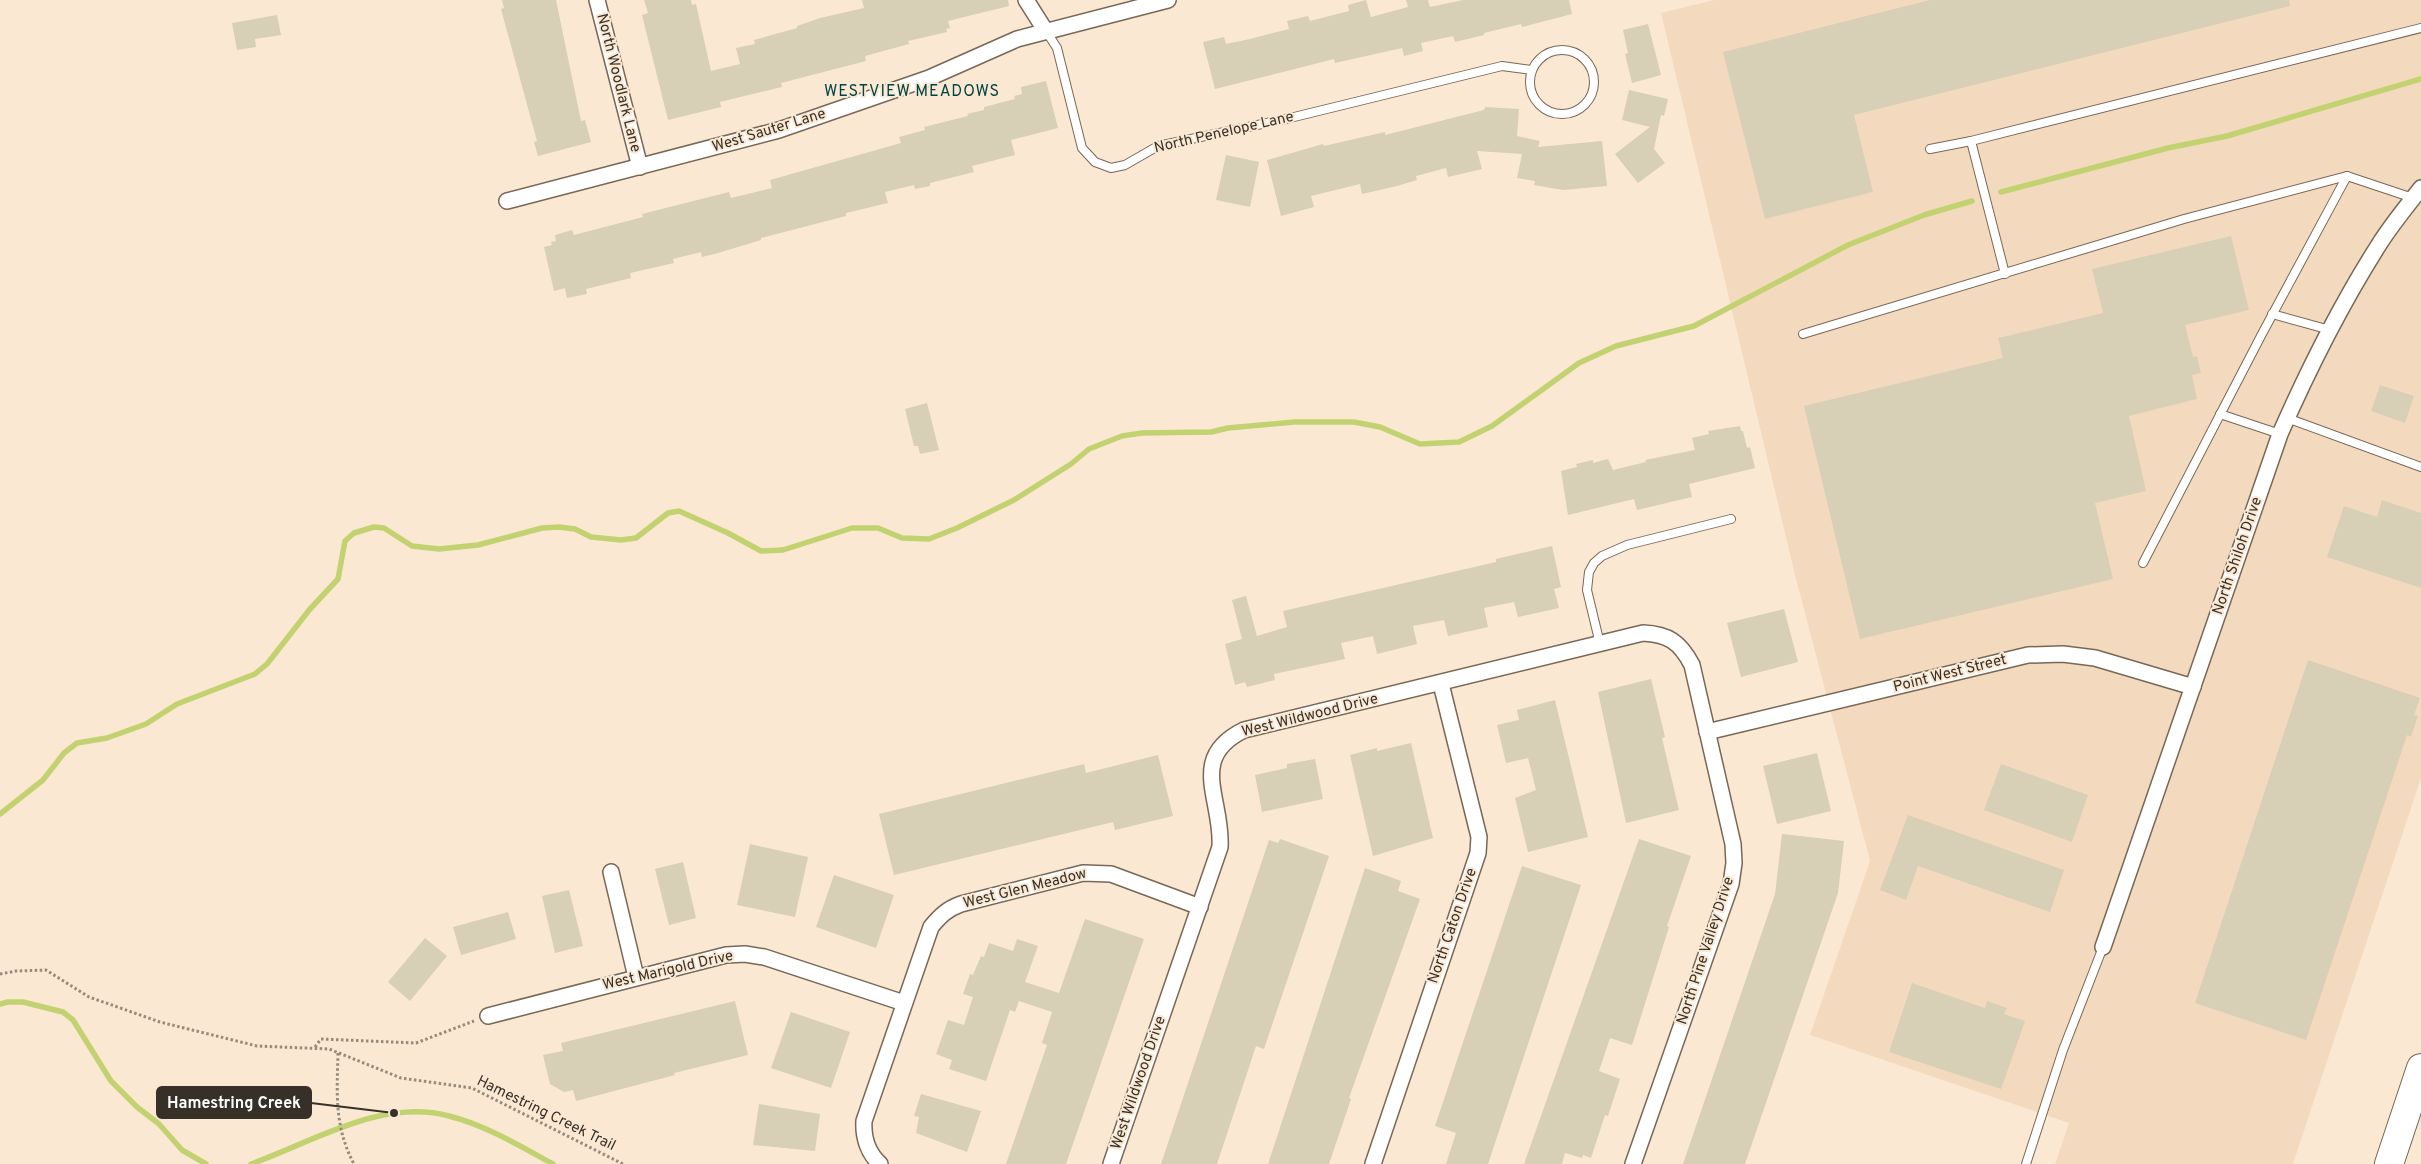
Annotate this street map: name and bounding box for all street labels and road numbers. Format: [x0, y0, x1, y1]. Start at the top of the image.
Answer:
street label: North Woodlark Lane [592, 12, 644, 154]
street label: West Sauter Lane [710, 105, 828, 157]
street label: North Penelope Lane [1152, 108, 1296, 158]
street label: North Shiloh Drive [2209, 495, 2267, 617]
street label: Point West Street [1891, 651, 2009, 697]
street label: West Wildwood Drive [1240, 690, 1380, 742]
street label: West Glen Meadow [961, 864, 1089, 913]
street label: North Caton Drive [1424, 866, 1482, 986]
street label: North Pine Valley Drive [1673, 875, 1739, 1027]
street label: West Marigold Drive [601, 947, 735, 995]
street label: West Wildwood Drive [1107, 1014, 1171, 1152]
street label: Hamestring Creek Trail [473, 1072, 619, 1156]

